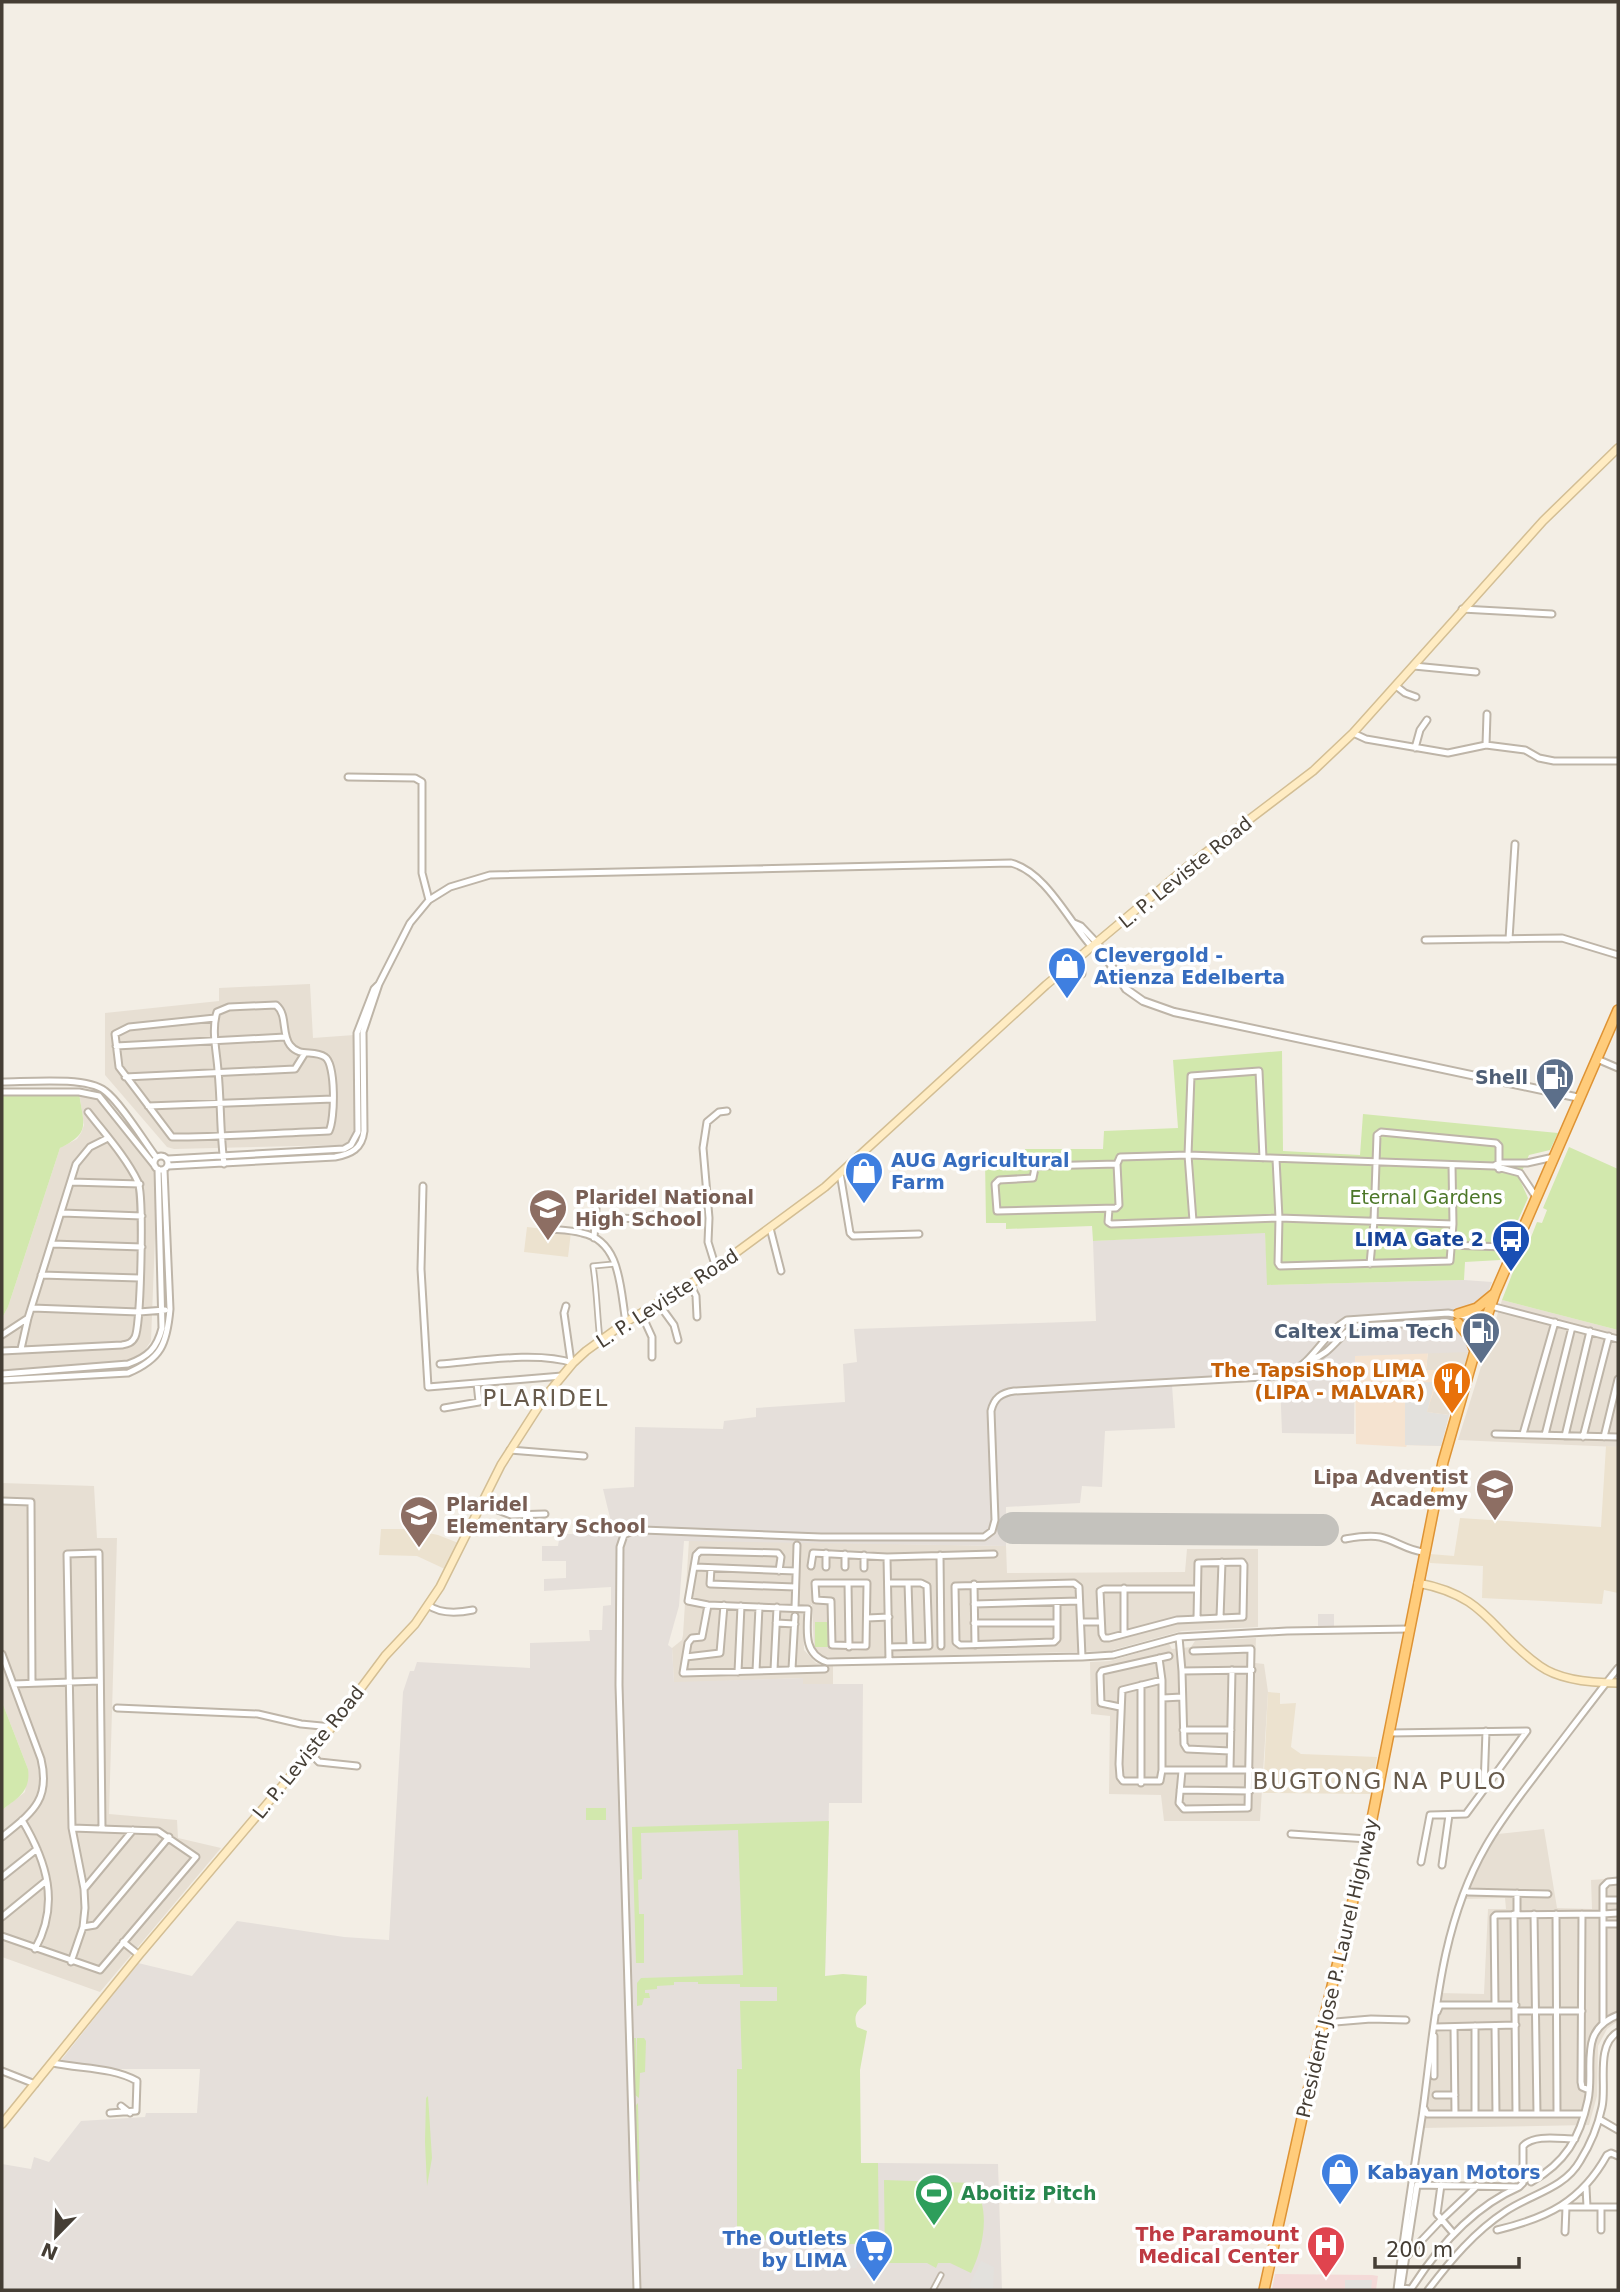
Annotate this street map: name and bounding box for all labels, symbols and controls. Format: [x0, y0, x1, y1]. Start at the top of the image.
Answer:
street label: L. P. Leviste Road [1114, 812, 1256, 932]
place label: Clevergold - Atienza Edelberta [1094, 944, 1285, 988]
shop icon: Clevergold - Atienza Edelberta [1046, 945, 1088, 1000]
fuel station icon: Shell [1534, 1056, 1576, 1111]
place label: Shell [1475, 1066, 1528, 1088]
place label: AUG Agricultural Farm [891, 1149, 1070, 1193]
shop icon: AUG Agricultural Farm [843, 1150, 885, 1205]
place label: Plaridel National High School [575, 1186, 754, 1230]
park label: Eternal Gardens [1349, 1186, 1503, 1208]
school or university icon: Plaridel National High School [527, 1187, 569, 1242]
bus stop icon: LIMA Gate 2 [1490, 1218, 1532, 1273]
place label: LIMA Gate 2 [1354, 1228, 1484, 1250]
street label: L. P. Leviste Road [592, 1244, 742, 1352]
fuel station icon: Caltex Lima Tech [1460, 1310, 1502, 1365]
place label: Caltex Lima Tech [1274, 1320, 1454, 1342]
place label: The TapsiShop LIMA (LIPA - MALVAR) [1211, 1359, 1425, 1403]
restaurant icon: The TapsiShop LIMA (LIPA - MALVAR) [1431, 1360, 1473, 1415]
district label: PLARIDEL [483, 1385, 609, 1411]
place label: Lipa Adventist Academy [1313, 1466, 1469, 1510]
school or university icon: Lipa Adventist Academy [1474, 1467, 1516, 1522]
place label: Plaridel Elementary School [446, 1493, 646, 1537]
school or university icon: Plaridel Elementary School [398, 1494, 440, 1549]
street label: L. P. Leviste Road [248, 1681, 368, 1823]
district label: BUGTONG NA PULO [1252, 1768, 1508, 1794]
street label: President Jose P. Laurel Highway [1292, 1816, 1382, 2120]
shop icon: Kabayan Motors [1319, 2151, 1361, 2206]
place label: Kabayan Motors [1367, 2161, 1541, 2183]
sports icon: Aboitiz Pitch [913, 2172, 955, 2227]
place label: Aboitiz Pitch [961, 2182, 1096, 2204]
north arrow [21, 2201, 91, 2271]
place label: The Paramount Medical Center [1136, 2223, 1300, 2267]
hospital icon: The Paramount Medical Center [1305, 2224, 1347, 2279]
scale bar [1375, 2226, 1518, 2270]
place label: The Outlets by LIMA [722, 2227, 847, 2271]
supermarket icon: The Outlets by LIMA [853, 2228, 895, 2283]
text: N [38, 2238, 61, 2265]
text: 200 m [1386, 2238, 1453, 2262]

